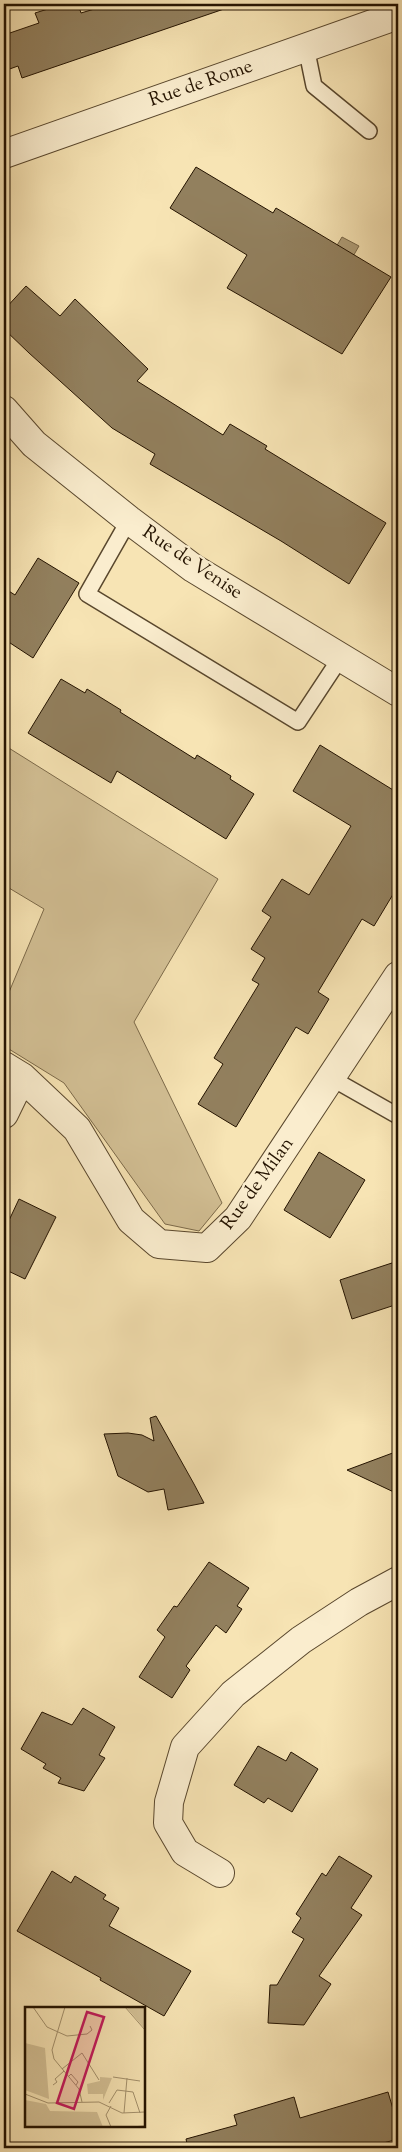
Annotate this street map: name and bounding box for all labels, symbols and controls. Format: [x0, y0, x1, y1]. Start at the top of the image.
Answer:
street label: Rue de Rome [145, 54, 257, 114]
street label: Rue de Venise [137, 519, 248, 607]
street label: Rue de Milan [215, 1132, 301, 1236]
inset map [25, 2007, 145, 2127]

